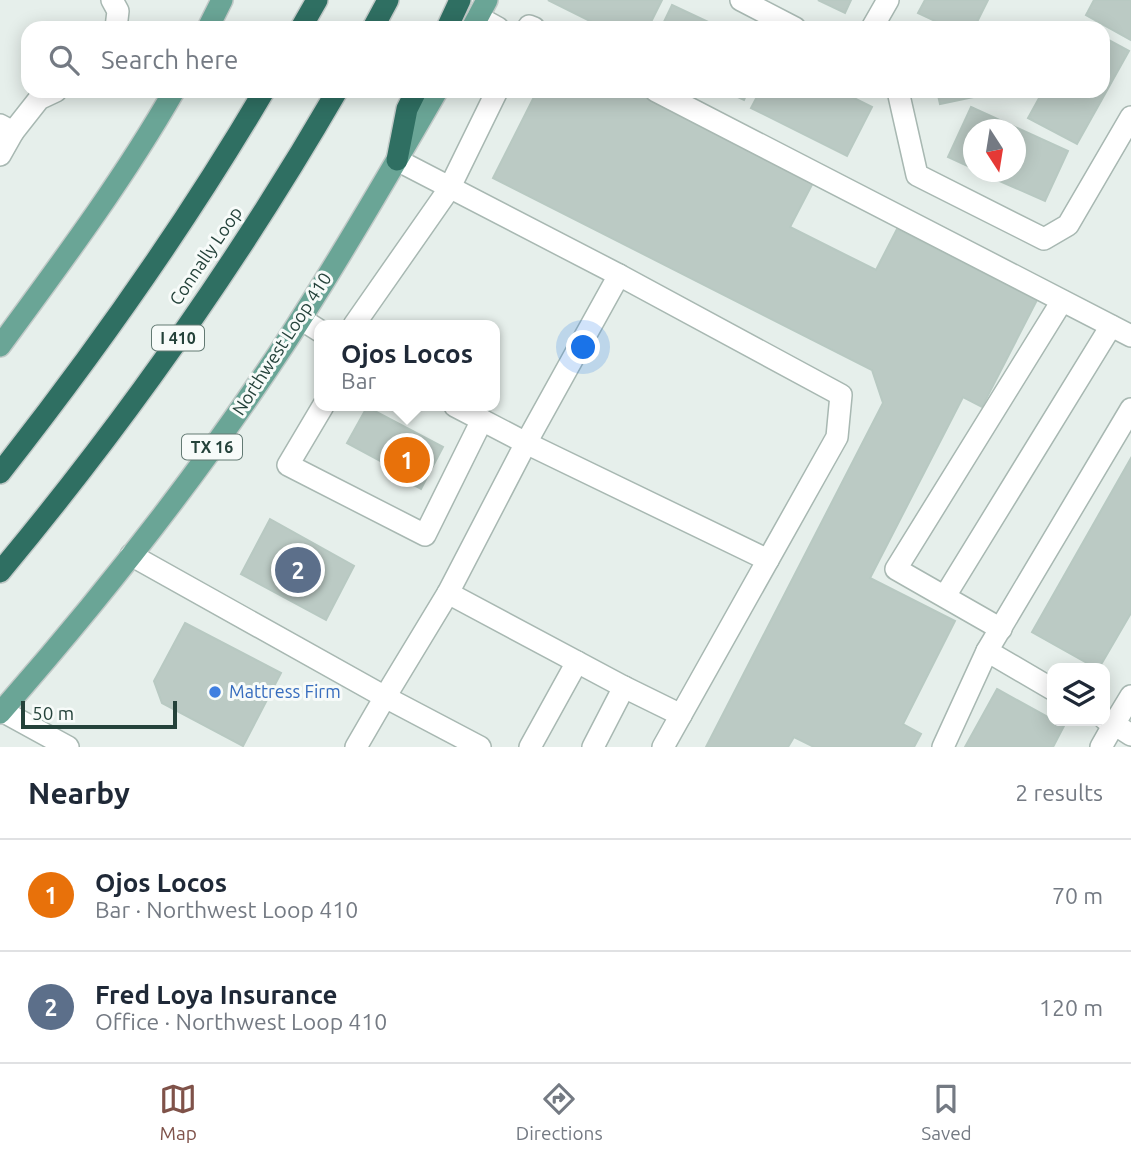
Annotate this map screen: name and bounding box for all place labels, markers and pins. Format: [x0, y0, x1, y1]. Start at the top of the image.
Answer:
pin: 1 [384, 434, 430, 486]
pin: 2 [275, 544, 321, 596]
place label: Mattress Firm [229, 681, 341, 701]
marker: Mattress Firm [207, 684, 223, 700]

